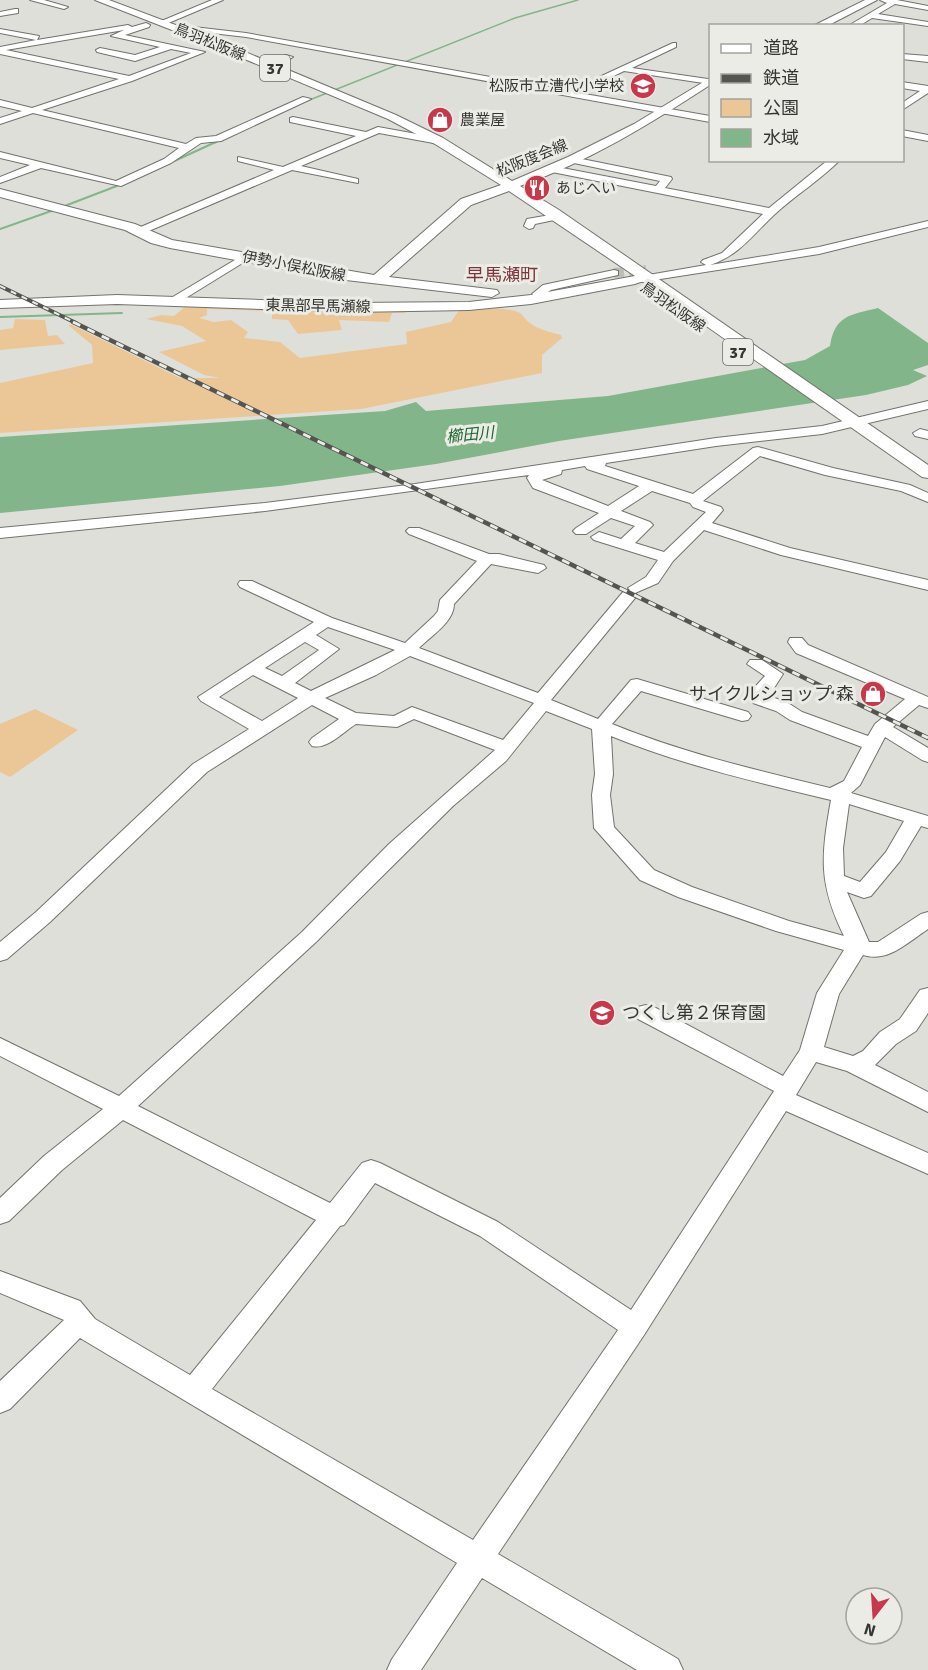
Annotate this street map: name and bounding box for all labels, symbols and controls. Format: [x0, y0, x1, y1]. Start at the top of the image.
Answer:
street label: 鳥羽松阪線 [172, 20, 248, 64]
legend [709, 24, 904, 162]
text: 道路 [763, 37, 799, 59]
road number: 37 [260, 55, 290, 81]
text: 鉄道 [763, 67, 799, 89]
school or university icon: 松阪市立漕代小学校 [628, 71, 658, 101]
place label: 松阪市立漕代小学校 [489, 77, 624, 95]
text: 公園 [763, 97, 799, 119]
shop icon: 農業屋 [425, 105, 455, 135]
place label: 農業屋 [460, 111, 505, 129]
text: 水域 [763, 127, 799, 149]
street label: 松阪度会線 [494, 136, 570, 180]
restaurant icon: あじへい [522, 173, 552, 203]
place label: あじへい [556, 179, 616, 197]
street label: 伊勢小俣松阪線 [241, 247, 347, 285]
district label: 早馬瀬町 [466, 264, 538, 286]
street label: 鳥羽松阪線 [637, 278, 709, 336]
street label: 東黒部早馬瀬線 [265, 296, 371, 316]
road number: 37 [723, 339, 753, 365]
water label: 櫛田川 [445, 422, 497, 447]
shop icon: サイクルショップ 森 [858, 679, 888, 709]
place label: サイクルショップ 森 [689, 683, 854, 705]
school or university icon: つくし第２保育園 [587, 998, 617, 1028]
place label: つくし第２保育園 [622, 1002, 766, 1024]
north arrow [844, 1586, 904, 1646]
text: N [862, 1618, 878, 1641]

